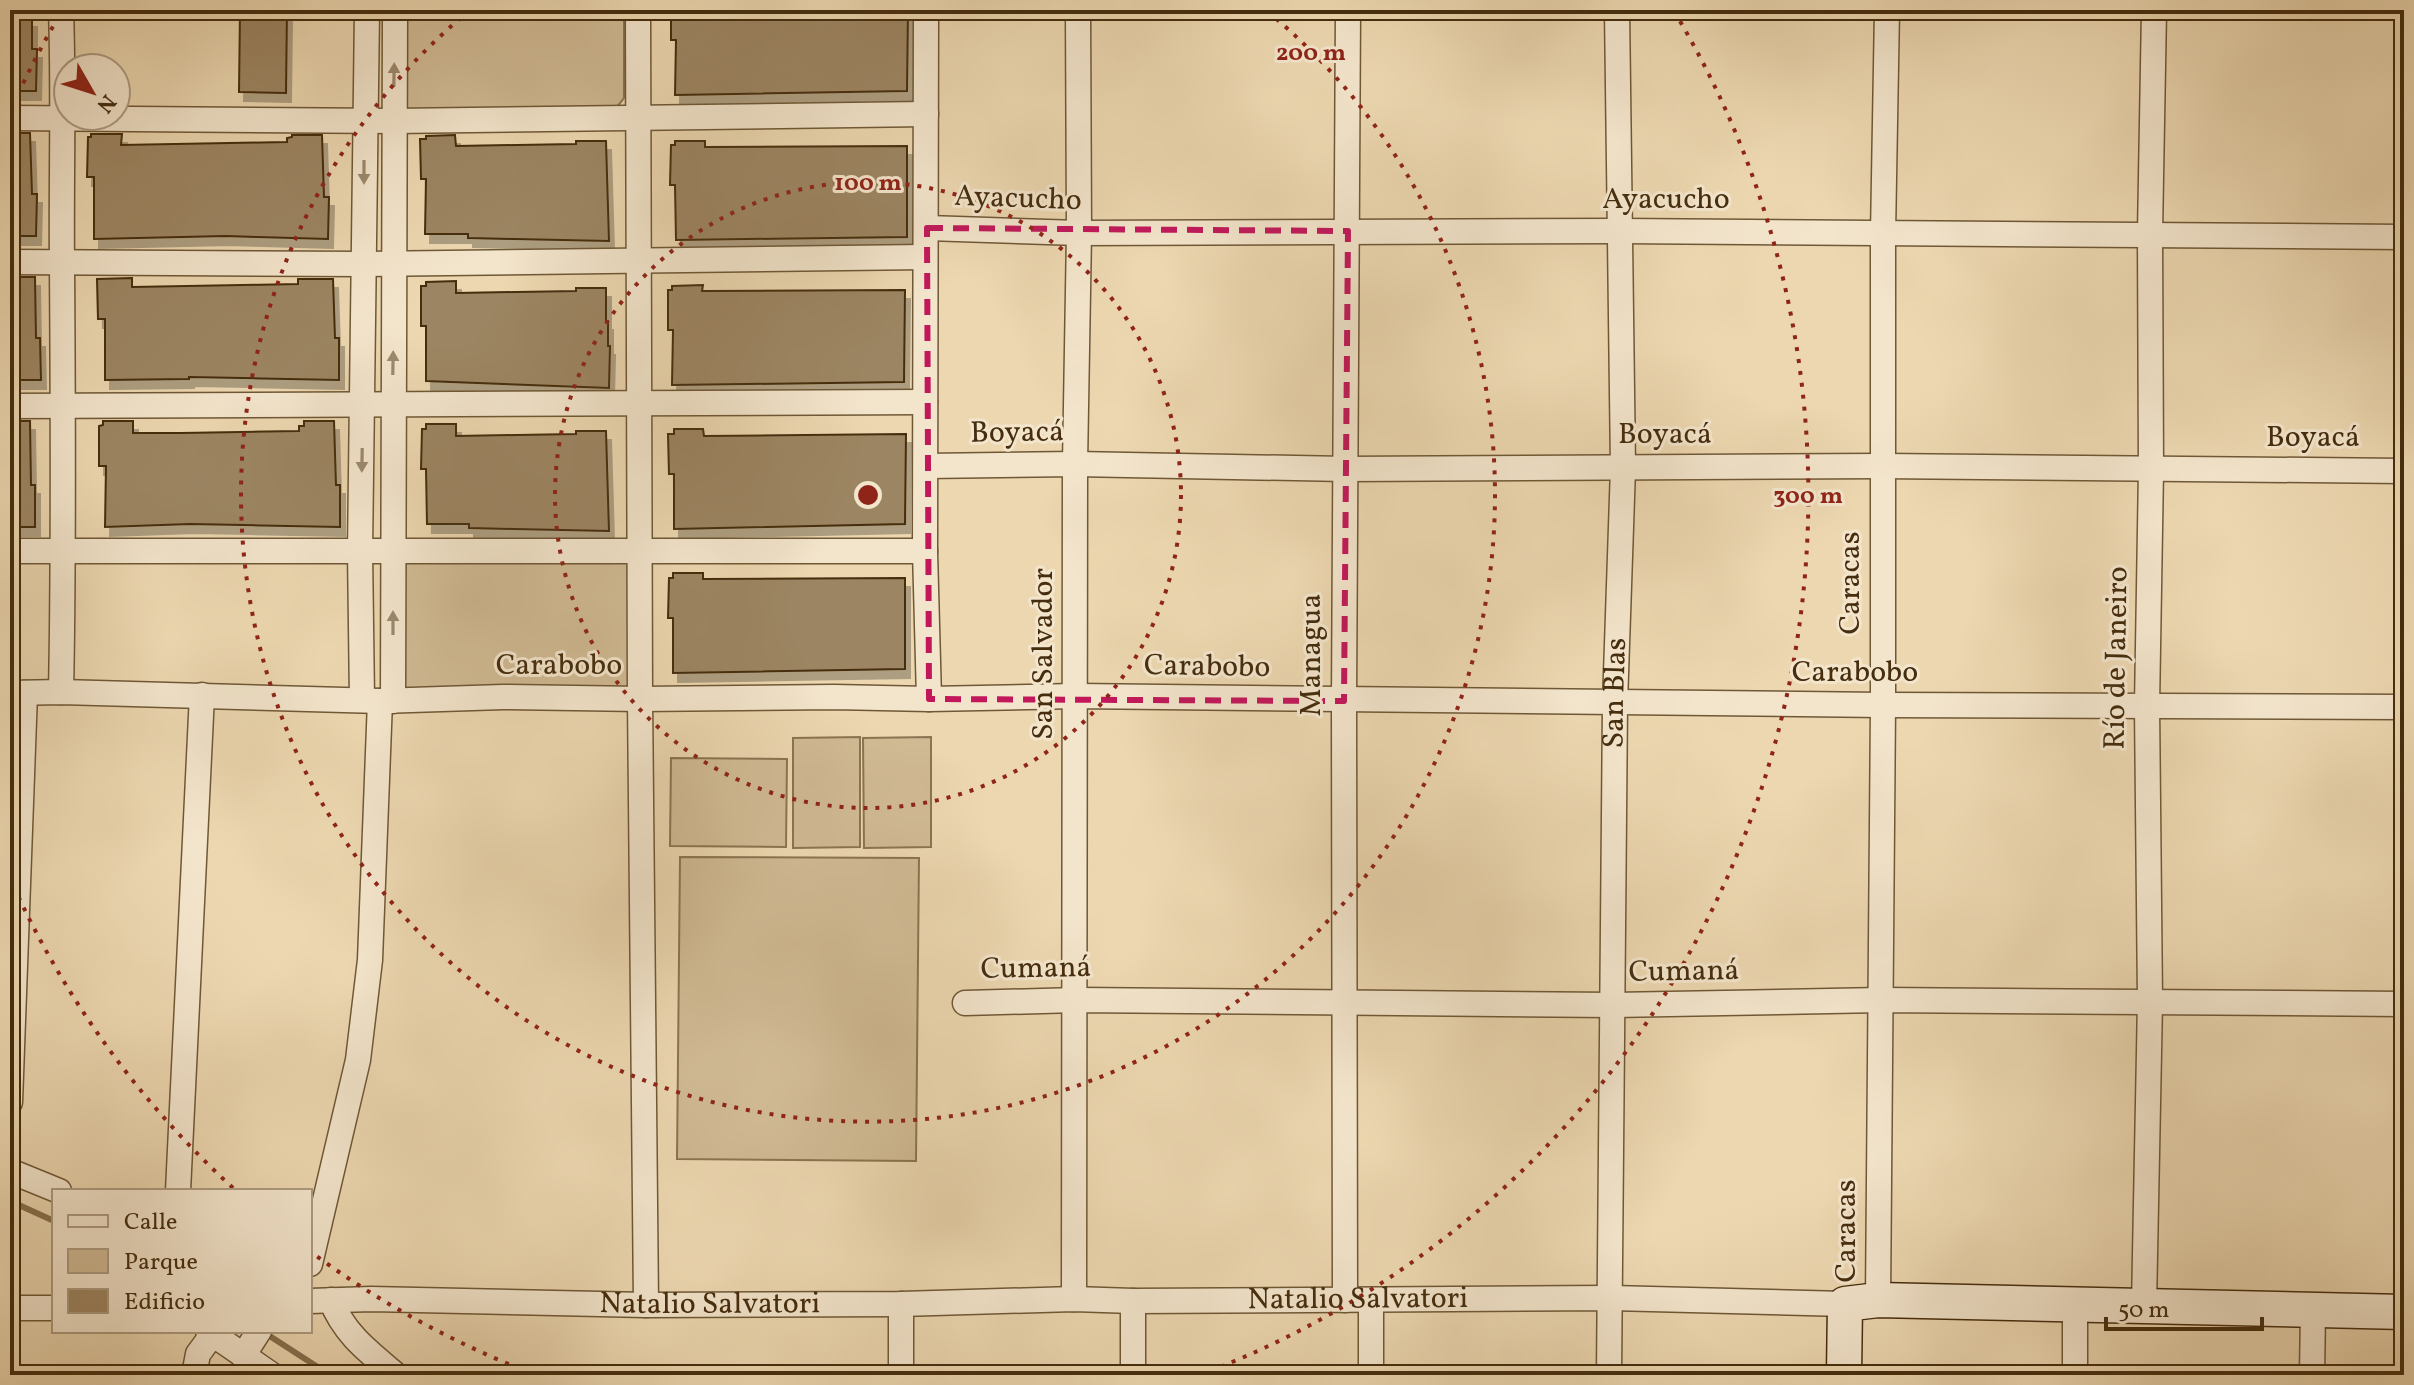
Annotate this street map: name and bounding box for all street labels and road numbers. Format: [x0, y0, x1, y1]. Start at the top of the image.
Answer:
street label: Ayacucho [954, 176, 1082, 222]
street label: Ayacucho [1602, 179, 1730, 221]
street label: Boyacá [970, 411, 1064, 455]
street label: Boyacá [1618, 414, 1712, 456]
street label: Boyacá [2266, 417, 2360, 459]
street label: Caracas [1830, 531, 1872, 635]
street label: Río de Janeiro [2094, 566, 2140, 750]
street label: San Salvador [1023, 568, 1065, 740]
street label: Managua [1291, 594, 1333, 716]
street label: San Blas [1594, 637, 1638, 749]
street label: Carabobo [496, 645, 622, 687]
street label: Carabobo [1143, 645, 1271, 689]
street label: Carabobo [1792, 652, 1918, 694]
street label: Cumaná [980, 947, 1092, 991]
street label: Cumaná [1628, 950, 1740, 994]
street label: Caracas [1826, 1179, 1868, 1283]
street label: Natalio Salvatori [1247, 1278, 1468, 1321]
street label: Natalio Salvatori [599, 1283, 820, 1326]

